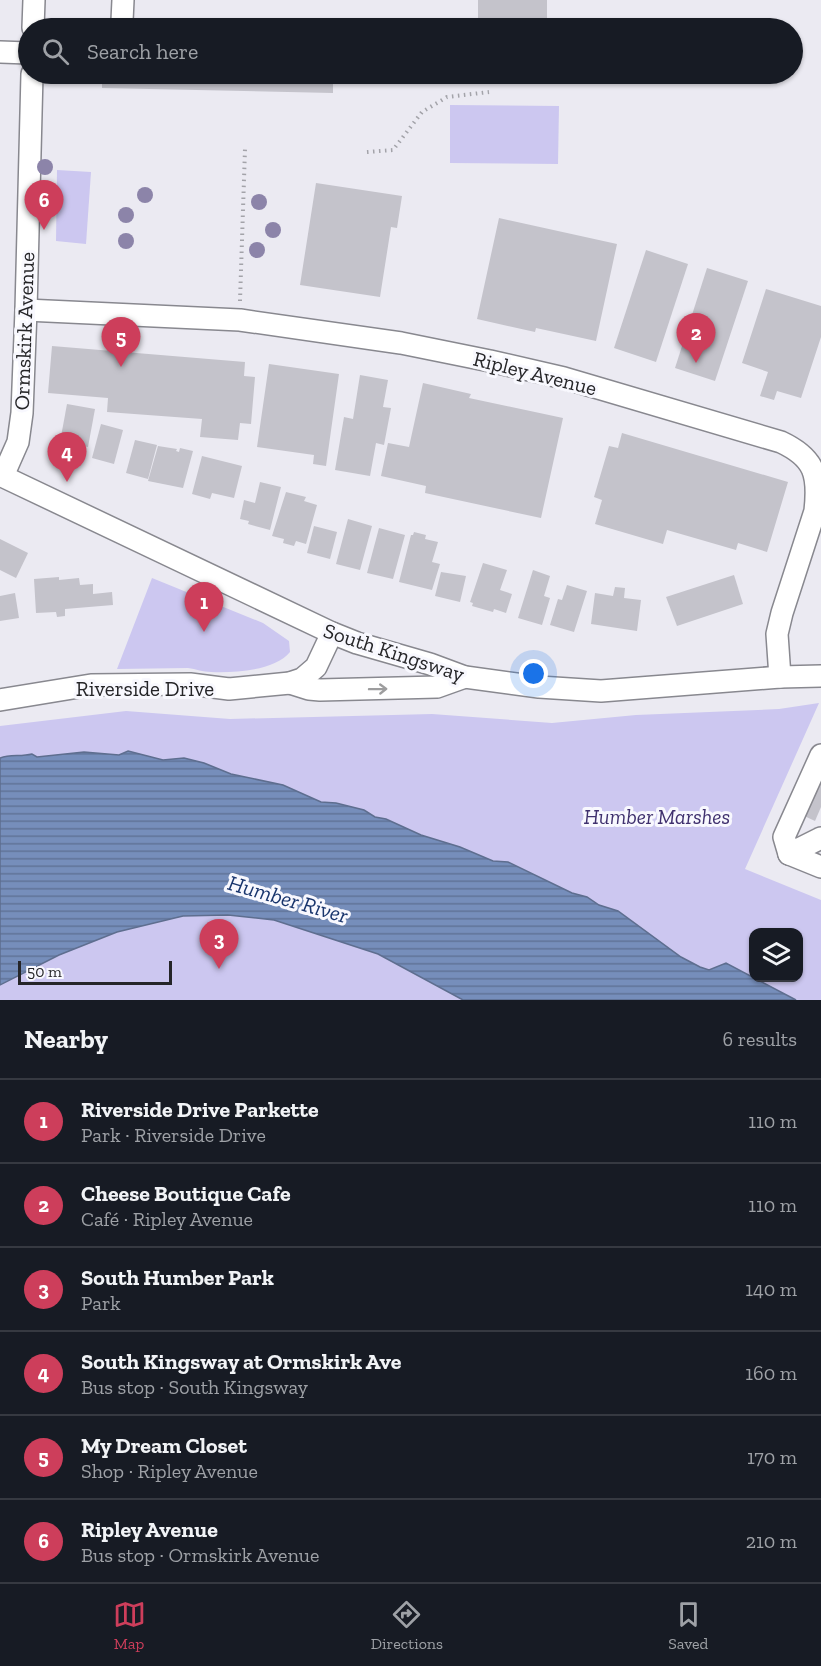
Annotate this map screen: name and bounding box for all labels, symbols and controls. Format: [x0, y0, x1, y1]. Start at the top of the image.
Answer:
search box [18, 18, 803, 84]
icon: search [39, 35, 72, 68]
text: Search here [87, 38, 198, 65]
pin: 6 [24, 180, 63, 230]
street label: Ormskirk Avenue [9, 251, 39, 411]
pin: 2 [676, 314, 716, 363]
pin: 5 [102, 318, 140, 367]
street label: Ripley Avenue [471, 346, 599, 400]
pin: 4 [48, 432, 86, 482]
pin: 1 [184, 582, 224, 632]
street label: South Kingsway [320, 617, 468, 687]
your location [519, 659, 548, 688]
street label: Riverside Drive [76, 676, 214, 701]
one-way arrow [368, 683, 388, 695]
park label: Humber Marshes [584, 804, 730, 829]
water label: Humber River [225, 869, 352, 929]
pin: 3 [200, 920, 238, 969]
map controls [749, 928, 803, 982]
button: layers [749, 928, 803, 982]
scale bar [18, 958, 172, 986]
text: 50 m [27, 962, 62, 981]
text: Nearby [24, 1023, 108, 1055]
text: 6 results [723, 1027, 797, 1051]
text: Riverside Drive Parkette [81, 1096, 319, 1123]
text: 1 [39, 1109, 48, 1133]
text: 110 m [748, 1109, 797, 1133]
text: Park · Riverside Drive [81, 1123, 266, 1147]
text: Cheese Boutique Cafe [81, 1180, 291, 1207]
text: 2 [38, 1193, 49, 1217]
text: 110 m [748, 1193, 797, 1217]
text: Café · Ripley Avenue [81, 1207, 253, 1231]
text: South Humber Park [81, 1264, 274, 1291]
text: 3 [38, 1277, 49, 1301]
text: 140 m [745, 1277, 797, 1301]
text: Park [81, 1291, 121, 1315]
text: South Kingsway at Ormskirk Ave [81, 1348, 401, 1375]
text: 4 [38, 1361, 49, 1385]
text: 160 m [745, 1361, 797, 1385]
text: Bus stop · South Kingsway [81, 1375, 308, 1399]
text: My Dream Closet [81, 1432, 247, 1459]
text: 5 [38, 1445, 49, 1469]
text: 170 m [747, 1445, 797, 1469]
text: Shop · Ripley Avenue [81, 1459, 258, 1483]
text: Ripley Avenue [81, 1516, 218, 1543]
text: 6 [38, 1529, 49, 1553]
text: 210 m [746, 1529, 797, 1553]
text: Bus stop · Ormskirk Avenue [81, 1543, 319, 1567]
tab: Map [113, 1598, 146, 1653]
tab: Directions [371, 1598, 443, 1653]
tab: Saved [668, 1598, 708, 1653]

